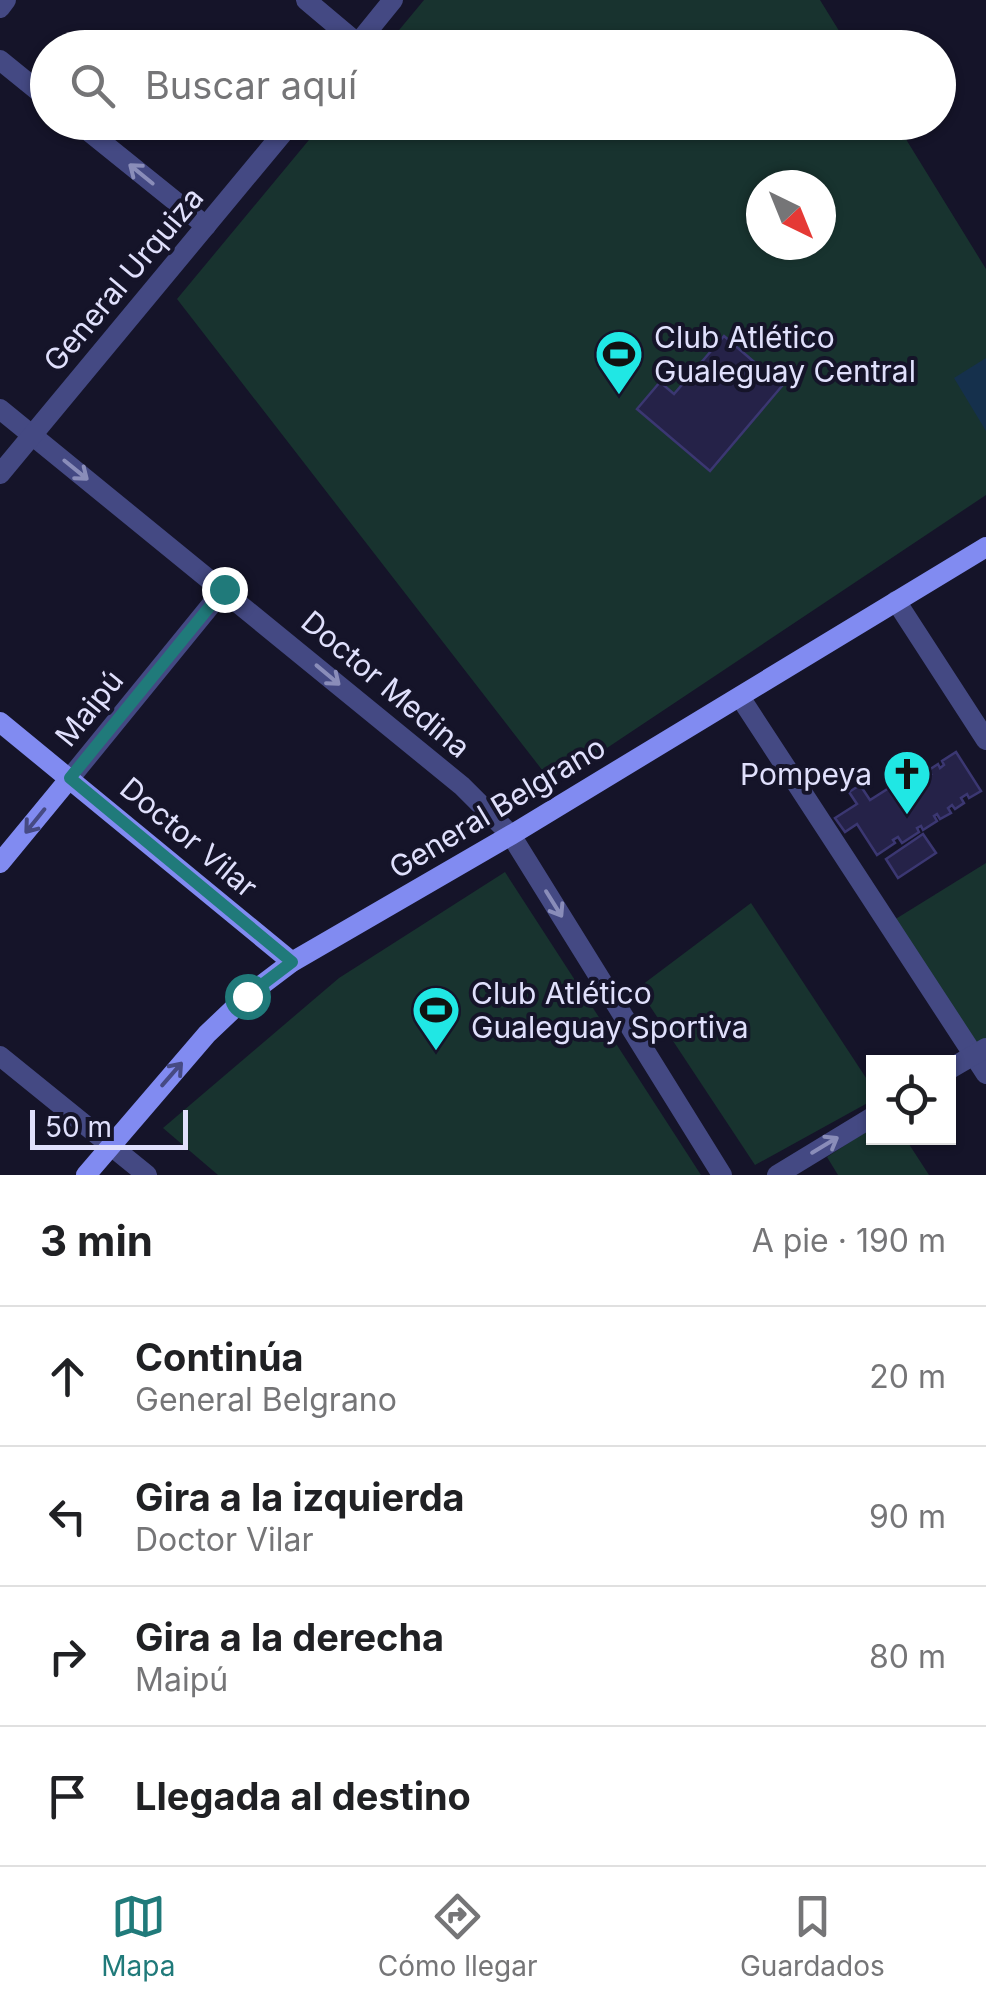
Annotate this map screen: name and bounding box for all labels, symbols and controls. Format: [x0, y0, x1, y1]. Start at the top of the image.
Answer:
search box [30, 30, 956, 140]
icon: search [65, 58, 120, 113]
text: Buscar aquí [145, 62, 357, 108]
one-way arrow [129, 163, 155, 185]
north arrow [746, 170, 836, 260]
street label: General Urquiza [36, 180, 210, 378]
place label: Club Atlético Gualeguay Central [654, 319, 916, 389]
sports icon: Club Atlético Gualeguay Central [593, 328, 645, 396]
one-way arrow [62, 459, 89, 480]
route end [202, 567, 248, 613]
street label: Doctor Medina [294, 603, 478, 765]
street label: Maipú [48, 663, 130, 753]
one-way arrow [315, 664, 341, 686]
street label: General Belgrano [382, 728, 612, 886]
church icon: Pompeya [881, 748, 933, 816]
place label: Pompeya [740, 756, 872, 792]
street label: Doctor Vilar [113, 769, 265, 905]
one-way arrow [24, 807, 46, 833]
one-way arrow [544, 889, 565, 918]
route start [225, 974, 271, 1020]
place label: Club Atlético Gualeguay Sportiva [471, 975, 749, 1045]
sports icon: Club Atlético Gualeguay Sportiva [410, 984, 462, 1052]
map controls [866, 1055, 956, 1145]
button: locate [866, 1055, 956, 1145]
one-way arrow [160, 1062, 183, 1087]
scale bar [30, 1105, 188, 1150]
text: 50 m [45, 1110, 112, 1144]
one-way arrow [810, 1135, 839, 1156]
text: 3 min [40, 1215, 153, 1266]
text: A pie · 190 m [752, 1221, 946, 1260]
text: Continúa [135, 1334, 304, 1380]
icon: ahead [40, 1349, 95, 1404]
text: 20 m [869, 1357, 946, 1396]
text: General Belgrano [135, 1380, 397, 1419]
text: Gira a la izquierda [135, 1474, 465, 1520]
icon: left [40, 1489, 95, 1544]
text: 90 m [869, 1497, 946, 1536]
text: Doctor Vilar [135, 1520, 314, 1559]
text: Gira a la derecha [135, 1614, 444, 1660]
icon: right [40, 1629, 95, 1684]
text: 80 m [869, 1637, 946, 1676]
text: Maipú [135, 1660, 228, 1699]
icon: arrive [40, 1769, 95, 1824]
text: Llegada al destino [135, 1773, 471, 1819]
tab: Mapa [101, 1889, 175, 1983]
tab: Cómo llegar [378, 1889, 538, 1983]
tab: Guardados [740, 1889, 885, 1983]

